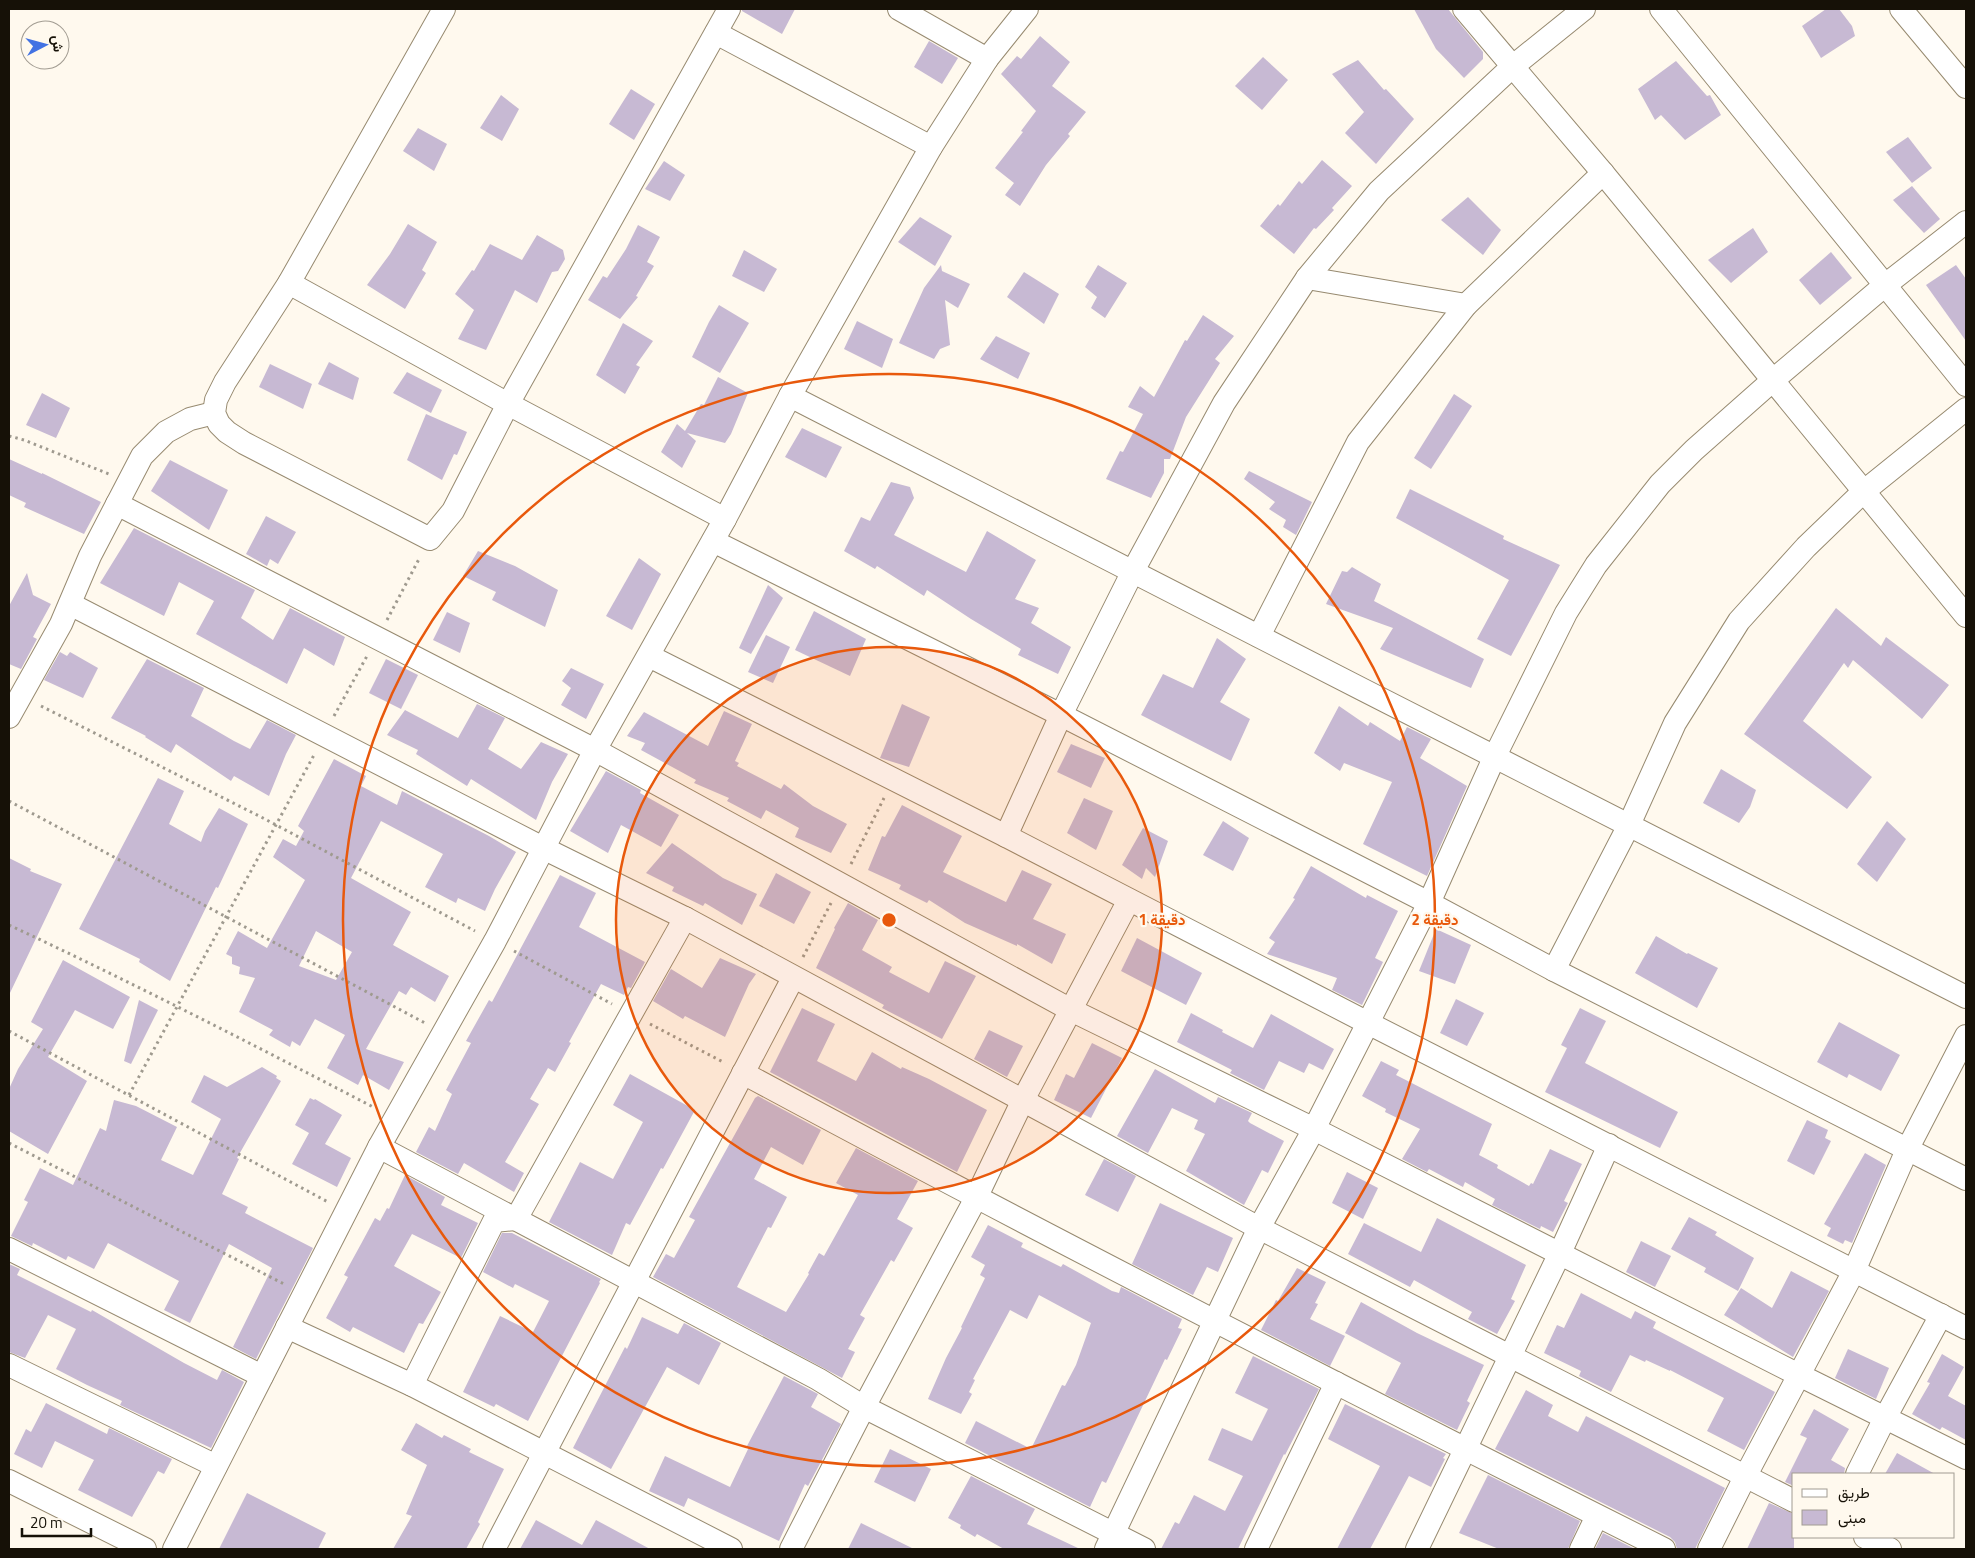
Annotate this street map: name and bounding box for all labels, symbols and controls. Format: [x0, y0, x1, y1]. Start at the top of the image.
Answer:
north arrow [20, 20, 70, 70]
text: ش [47, 34, 70, 53]
text: 1 دقيقة [1138, 908, 1186, 931]
text: 2 دقيقة [1411, 908, 1459, 931]
centre of rings [880, 911, 898, 929]
legend [1792, 1473, 1955, 1538]
text: طريق [1838, 1481, 1870, 1504]
scale bar [22, 1506, 91, 1538]
text: مبنى [1838, 1506, 1866, 1529]
text: 20 m [30, 1511, 63, 1534]

